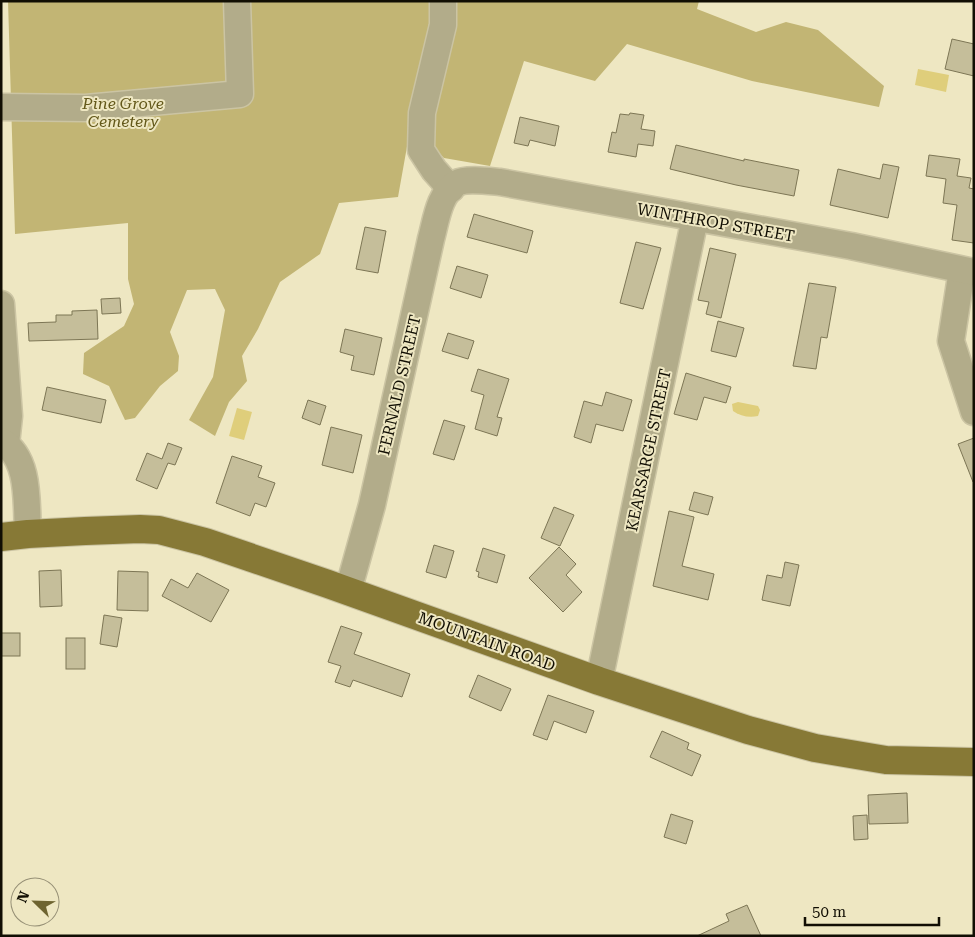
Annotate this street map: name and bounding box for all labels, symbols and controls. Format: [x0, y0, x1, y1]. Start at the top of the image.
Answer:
park label: Pine Grove Cemetery [81, 94, 164, 131]
street label: WINTHROP STREET [636, 199, 797, 246]
street label: FERNALD STREET [374, 313, 425, 457]
street label: KEARSARGE STREET [622, 367, 675, 533]
street label: MOUNTAIN ROAD [416, 608, 558, 675]
north arrow [10, 877, 60, 927]
text: N [14, 889, 33, 905]
scale bar [805, 894, 939, 926]
text: 50 m [812, 903, 847, 921]

